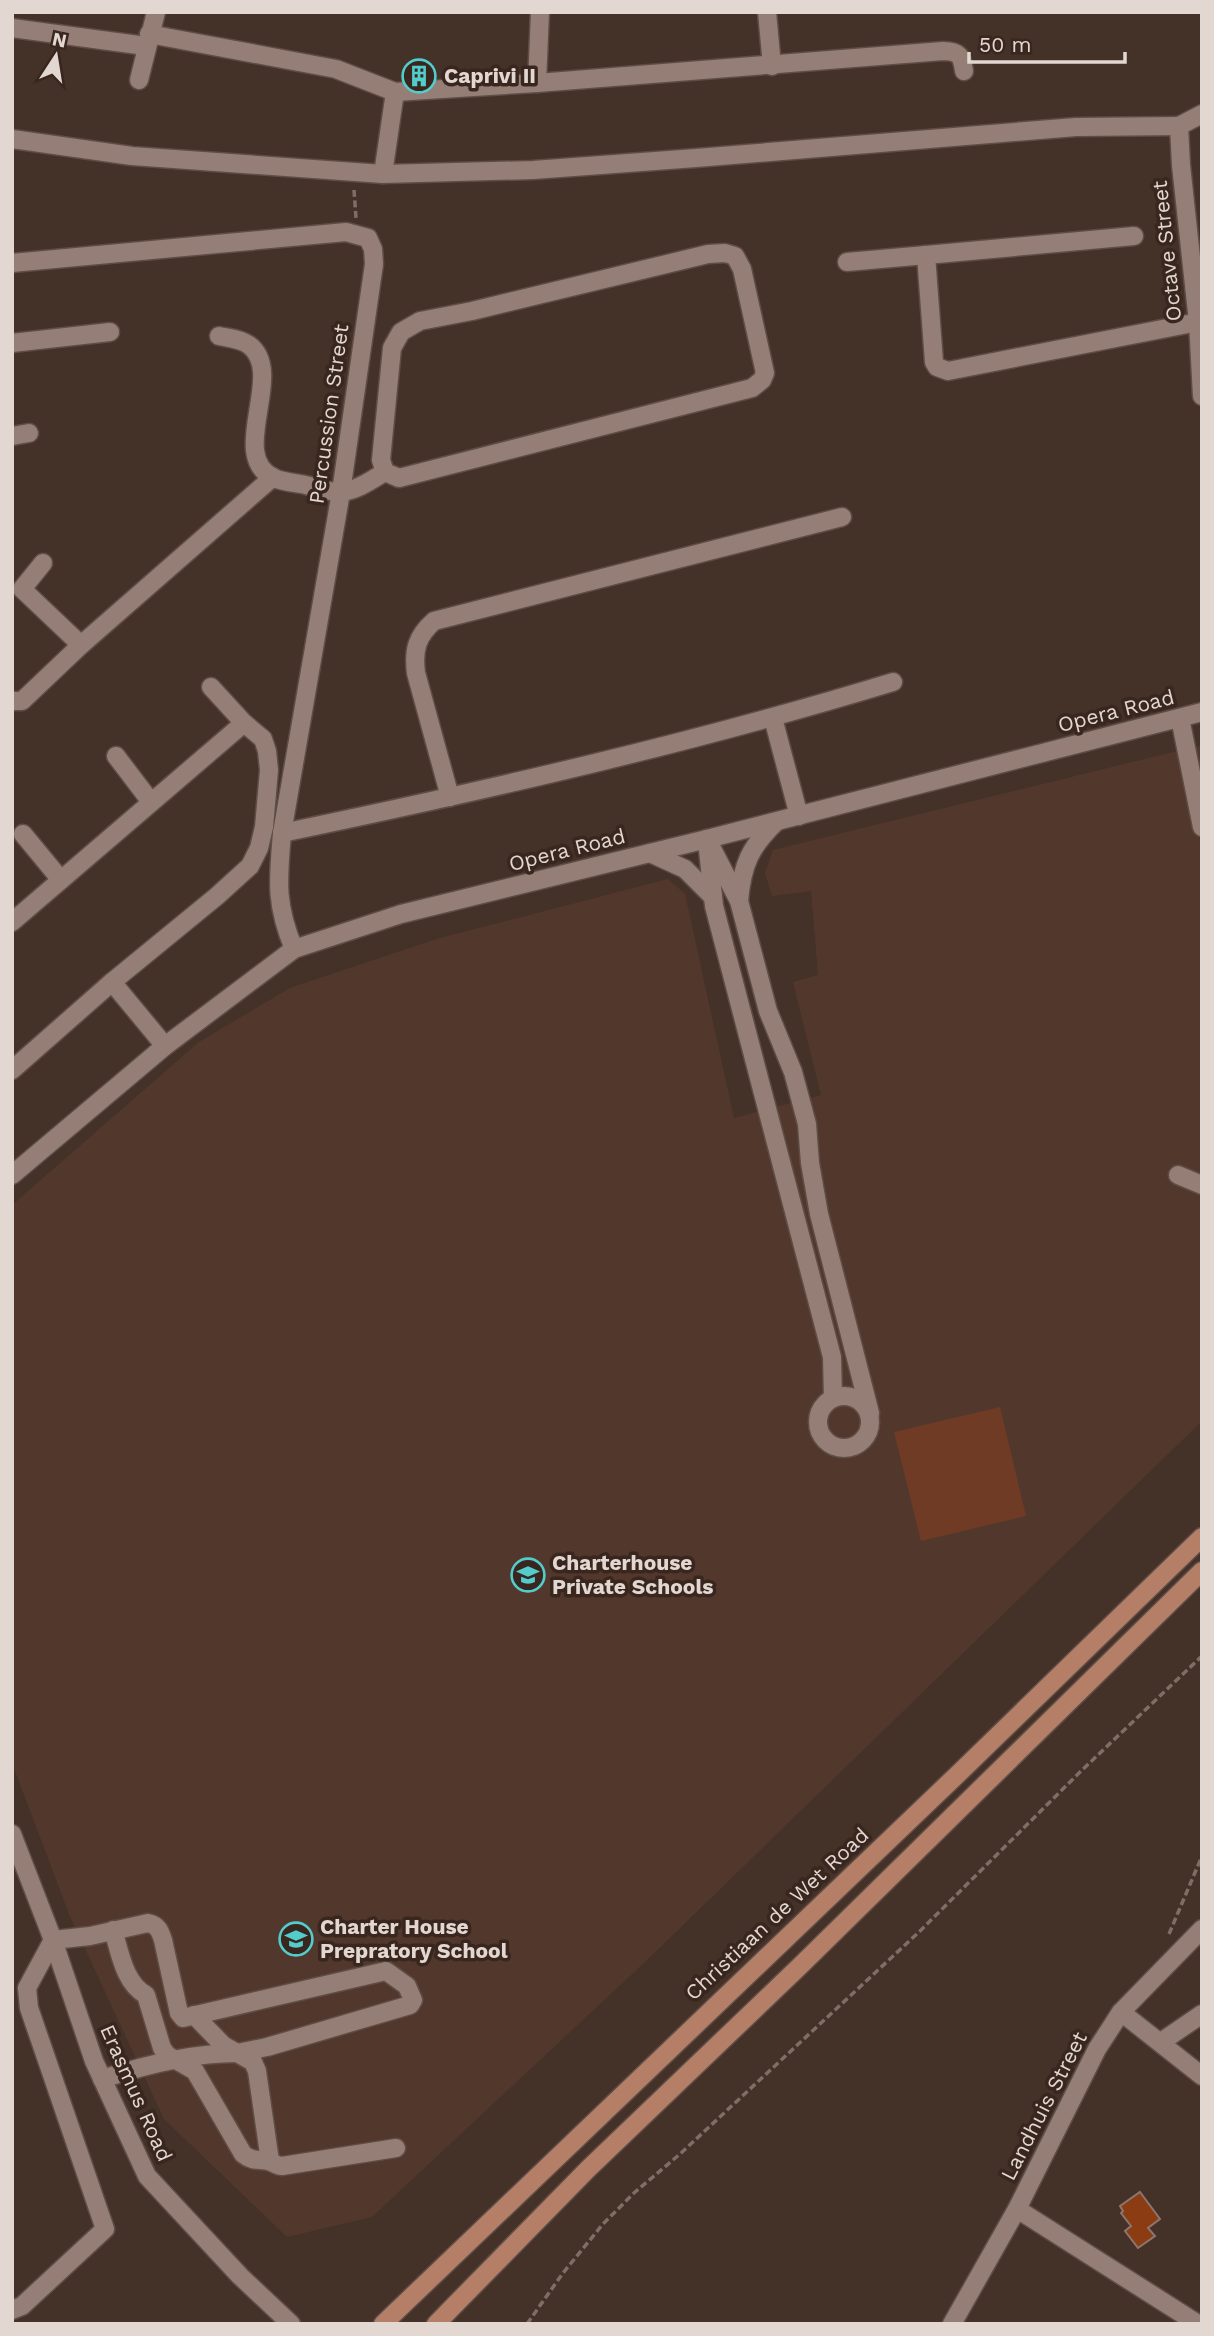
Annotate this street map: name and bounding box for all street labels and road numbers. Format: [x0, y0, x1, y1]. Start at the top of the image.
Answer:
street label: Octave Street [1147, 179, 1186, 323]
street label: Percussion Street [304, 322, 354, 505]
street label: Opera Road [1055, 684, 1177, 737]
street label: Opera Road [506, 823, 628, 876]
street label: Christiaan de Wet Road [680, 1822, 873, 2005]
street label: Erasmus Road [95, 2021, 178, 2165]
street label: Landhuis Street [995, 2027, 1092, 2184]

